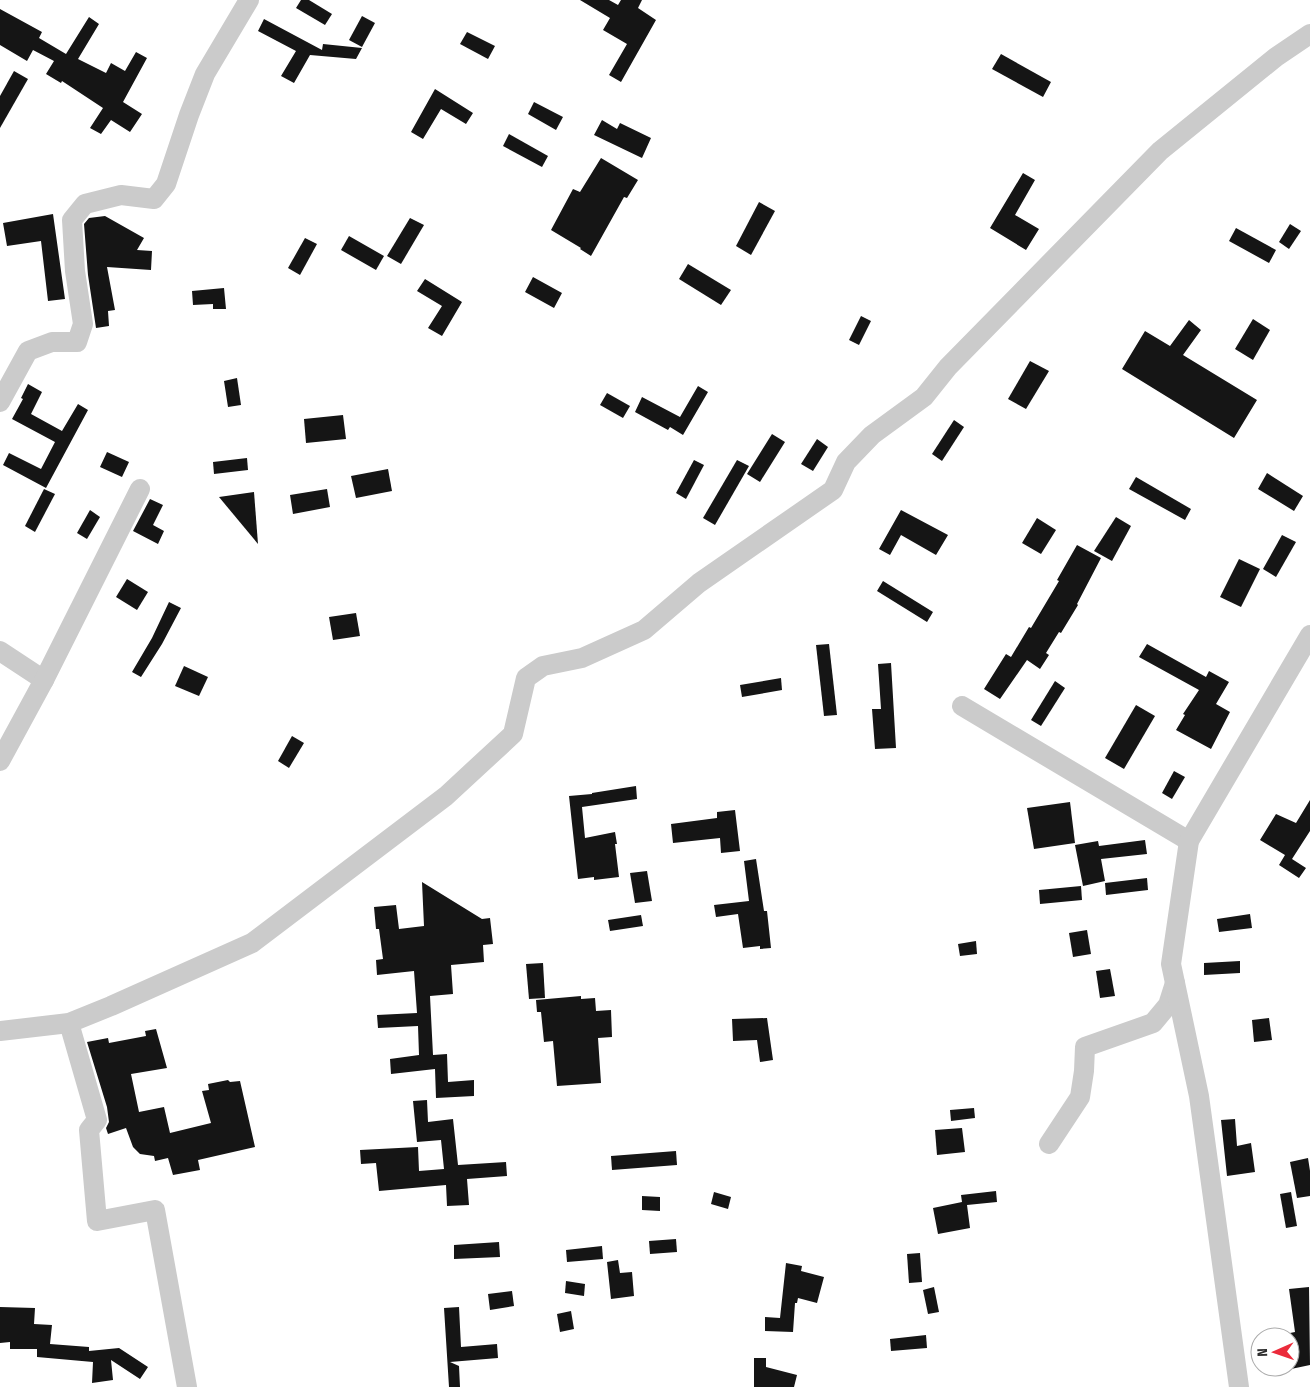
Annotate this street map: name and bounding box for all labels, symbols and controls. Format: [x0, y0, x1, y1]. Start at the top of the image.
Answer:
north arrow [1250, 1327, 1300, 1377]
text: N [1254, 1348, 1271, 1357]

